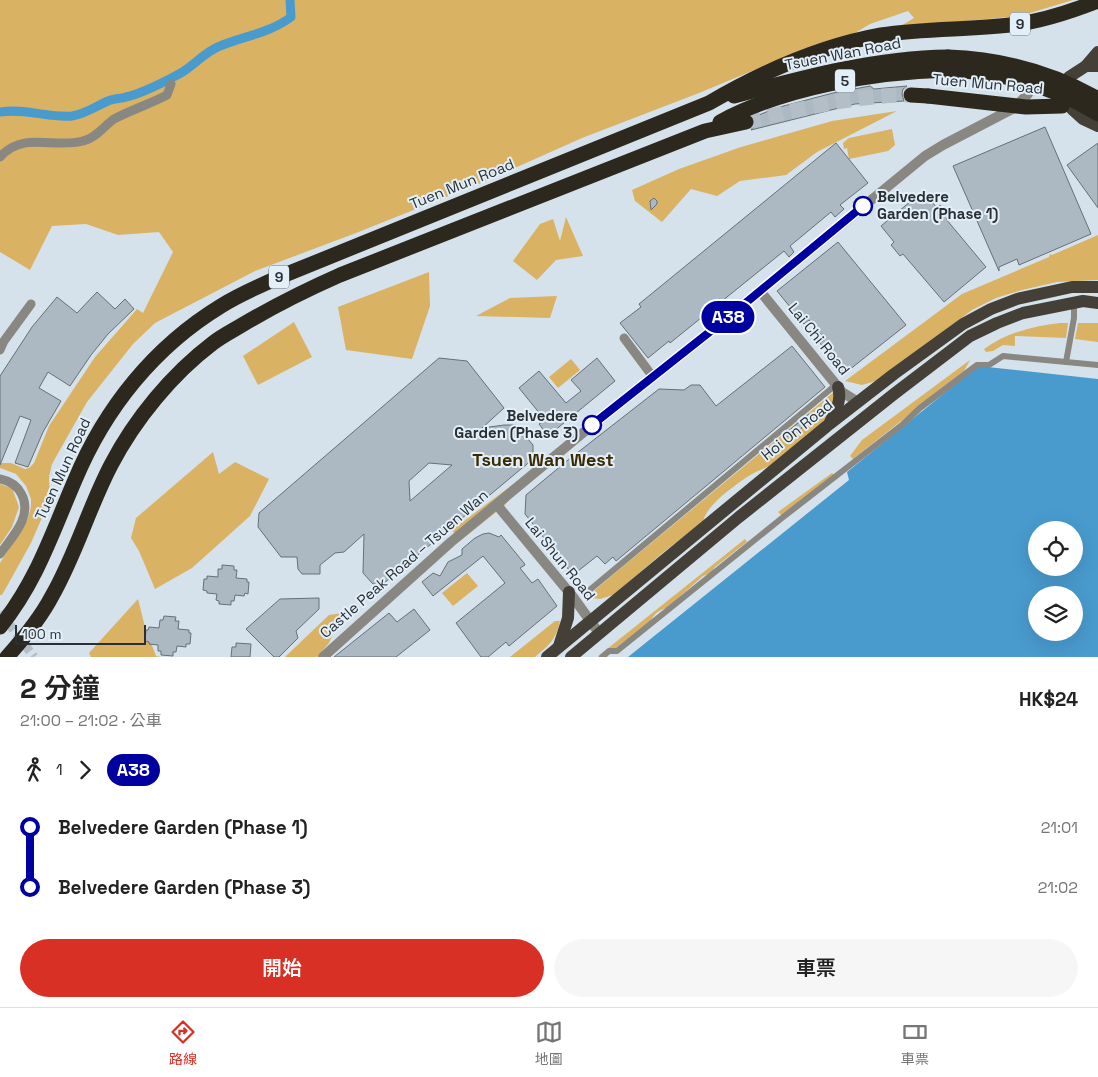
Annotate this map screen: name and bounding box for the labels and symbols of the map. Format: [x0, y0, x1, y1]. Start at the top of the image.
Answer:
road number: 9 [1010, 12, 1030, 36]
street label: Tsuen Wan Road [783, 33, 903, 74]
street label: Tuen Mun Road [932, 69, 1044, 98]
road number: 5 [835, 70, 855, 92]
street label: Tuen Mun Road [407, 154, 517, 213]
place label: Belvedere Garden (Phase 1) [877, 187, 999, 223]
marker: Belvedere Garden (Phase 1) [853, 196, 873, 216]
road number: 9 [269, 266, 289, 288]
street label: Lai Chi Road [784, 299, 854, 379]
line badge: A38 [699, 301, 757, 333]
street label: Hoi On Road [757, 395, 836, 464]
place label: Belvedere Garden (Phase 3) [454, 406, 578, 442]
street label: Tuen Mun Road [31, 415, 95, 523]
marker: Belvedere Garden (Phase 3) [582, 415, 602, 435]
district label: Tsuen Wan West [472, 448, 614, 471]
street label: Castle Peak Road – Tsuen Wan [316, 485, 492, 642]
street label: Lai Shun Road [521, 513, 600, 604]
scale bar [15, 622, 146, 645]

